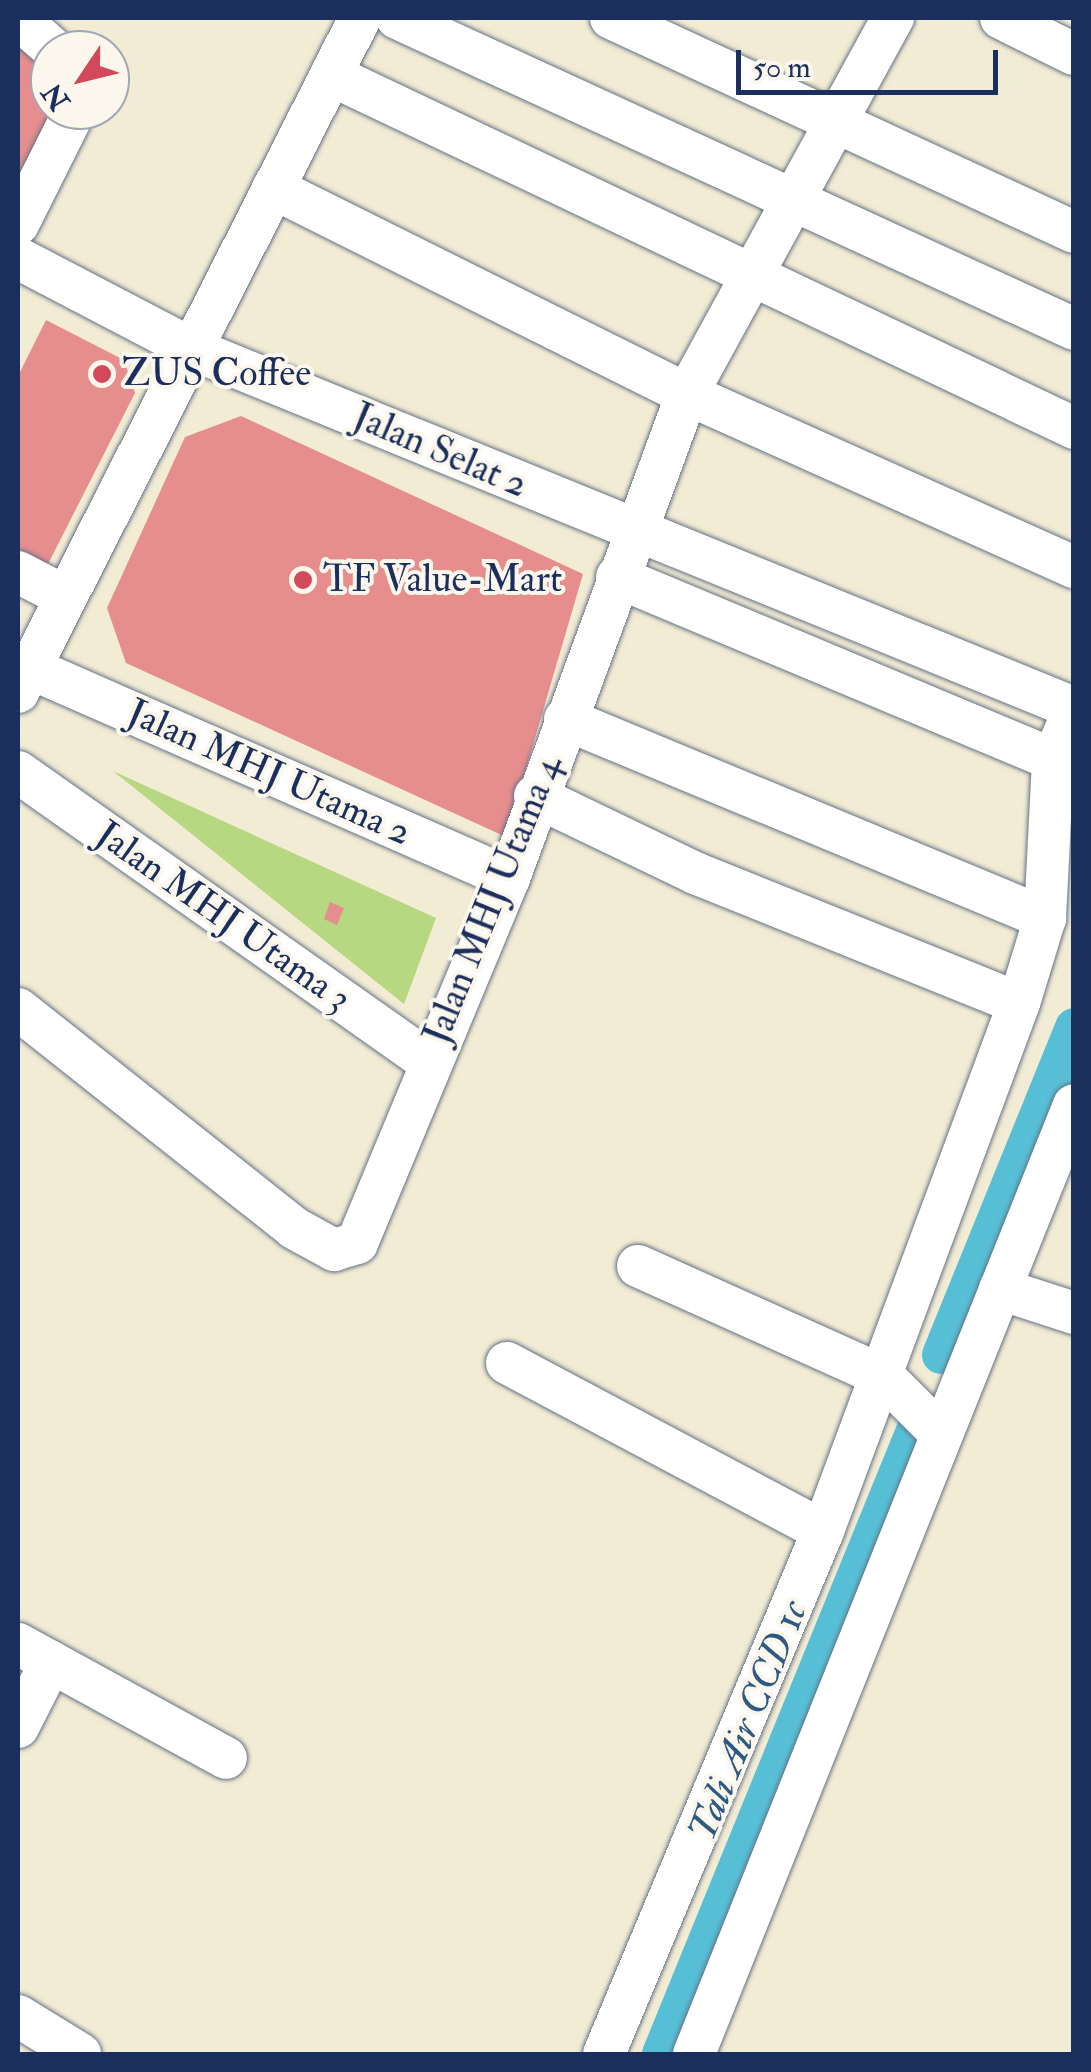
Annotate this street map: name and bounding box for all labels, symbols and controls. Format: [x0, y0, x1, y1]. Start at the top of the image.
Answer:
north arrow [30, 30, 130, 130]
scale bar [741, 30, 1004, 92]
text: 50 m [753, 49, 811, 86]
text: N [35, 76, 78, 117]
place label: ZUS Coffee [122, 351, 311, 397]
marker: ZUS Coffee [91, 363, 113, 385]
street label: Jalan Selat 2 [346, 394, 534, 508]
place label: TF Value-Mart [323, 557, 562, 603]
marker: TF Value-Mart [292, 569, 314, 591]
street label: Jalan MHJ Utama 2 [120, 690, 418, 856]
street label: Jalan MHJ Utama 4 [414, 749, 572, 1051]
street label: Jalan MHJ Utama 3 [87, 812, 359, 1022]
water label: Tali Air CCD 1c [678, 1594, 818, 1848]

